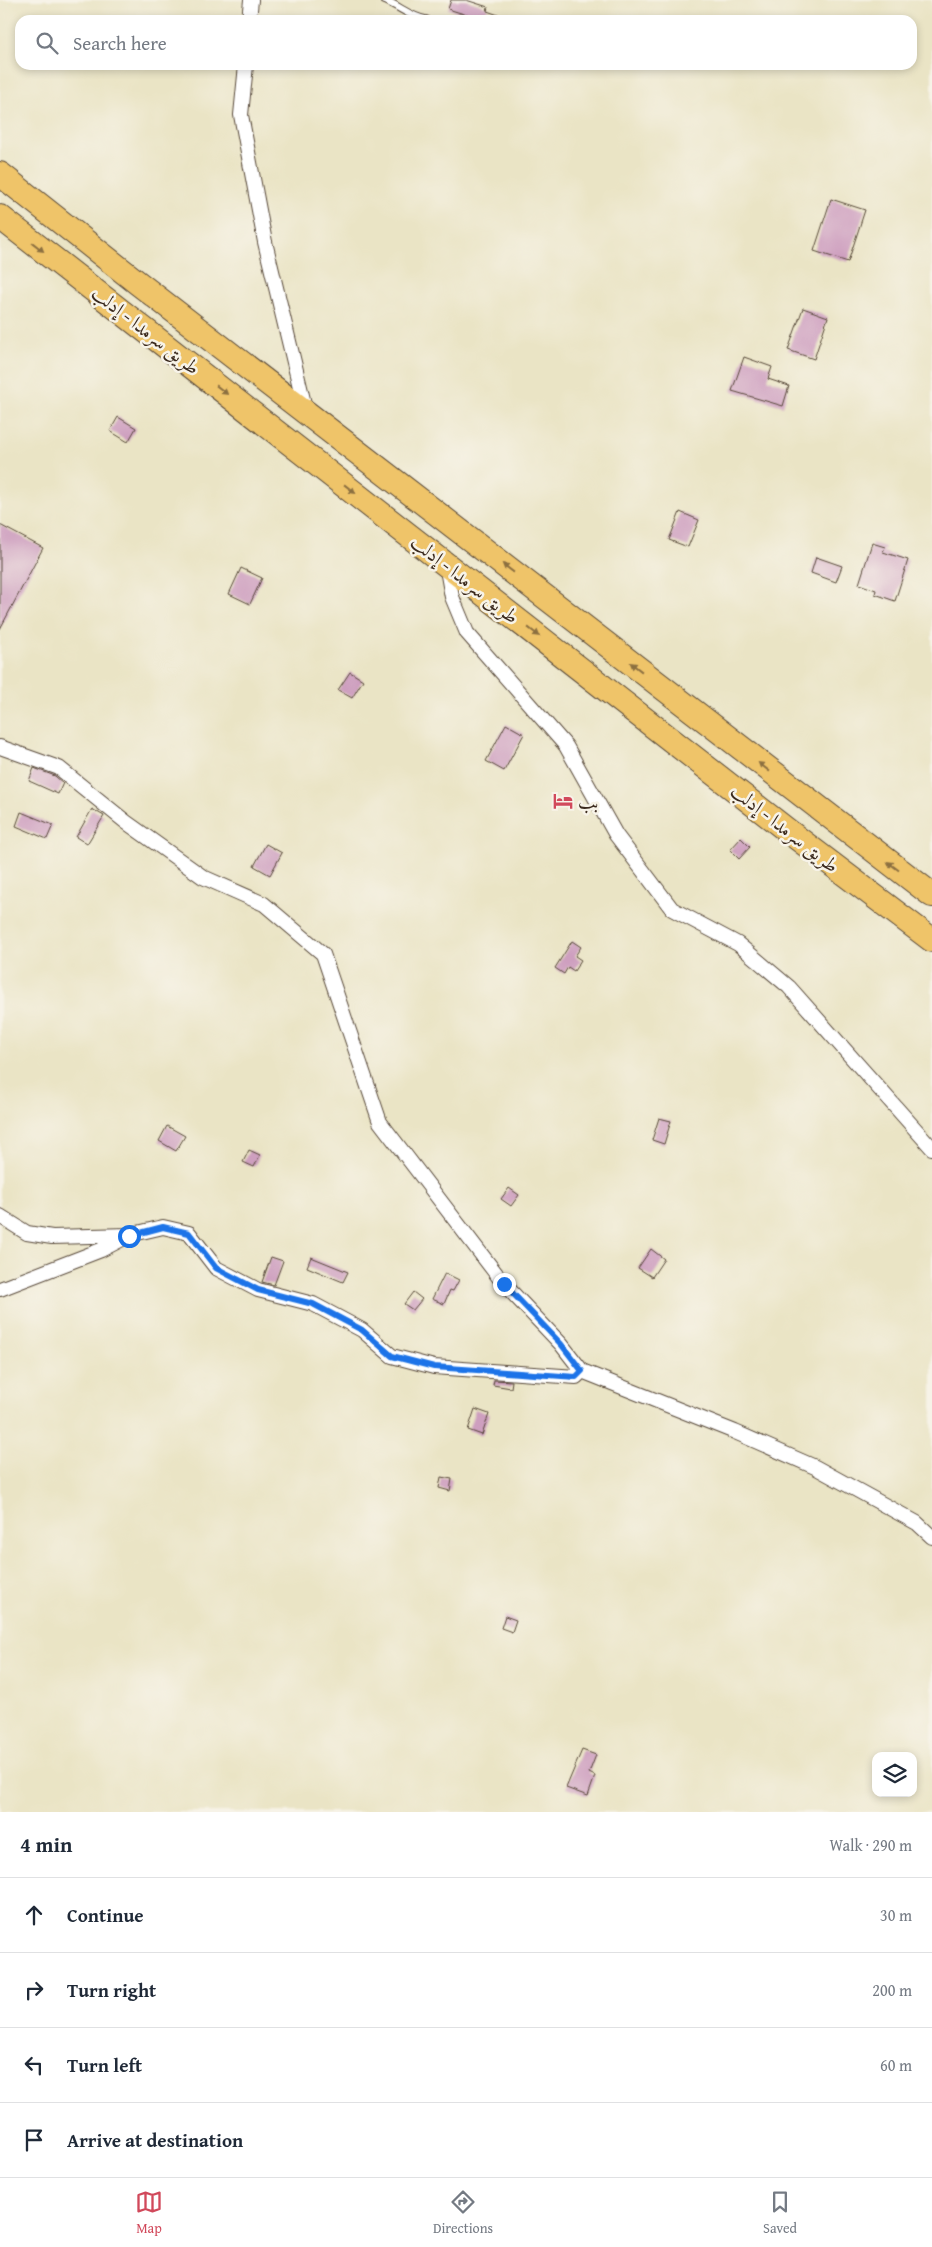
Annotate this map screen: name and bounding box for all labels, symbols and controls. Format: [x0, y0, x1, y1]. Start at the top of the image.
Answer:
search box [15, 15, 917, 70]
icon: search [33, 29, 61, 57]
text: Search here [73, 29, 167, 57]
one-way arrow [32, 241, 45, 252]
street label: طريق سرمدا - إدلب [86, 278, 207, 381]
one-way arrow [215, 384, 228, 395]
one-way arrow [343, 484, 356, 495]
street label: طريق سرمدا - إدلب [405, 527, 526, 630]
one-way arrow [502, 562, 515, 573]
one-way arrow [527, 627, 540, 638]
one-way arrow [629, 662, 643, 672]
one-way arrow [758, 761, 771, 772]
street label: طريق سرمدا - إدلب [725, 776, 846, 879]
place label: بب [578, 786, 598, 815]
hotel icon: بب [552, 790, 574, 812]
one-way arrow [887, 860, 900, 871]
route start [118, 1225, 141, 1248]
route end [493, 1273, 516, 1296]
map controls [872, 1752, 917, 1797]
button: layers [872, 1752, 917, 1797]
text: 4 min [20, 1829, 72, 1860]
text: Walk · 290 m [829, 1833, 912, 1857]
icon: ahead [20, 1901, 48, 1929]
text: Continue [67, 1901, 144, 1929]
text: 30 m [880, 1903, 912, 1927]
icon: right [20, 1976, 48, 2004]
text: Turn right [67, 1976, 156, 2004]
text: 200 m [872, 1978, 912, 2002]
icon: left [20, 2051, 48, 2079]
text: Turn left [67, 2051, 142, 2079]
text: 60 m [880, 2053, 912, 2077]
icon: arrive [20, 2126, 48, 2154]
text: Arrive at destination [67, 2126, 243, 2154]
tab: Map [135, 2188, 163, 2238]
tab: Directions [433, 2188, 493, 2238]
tab: Saved [763, 2188, 797, 2238]

